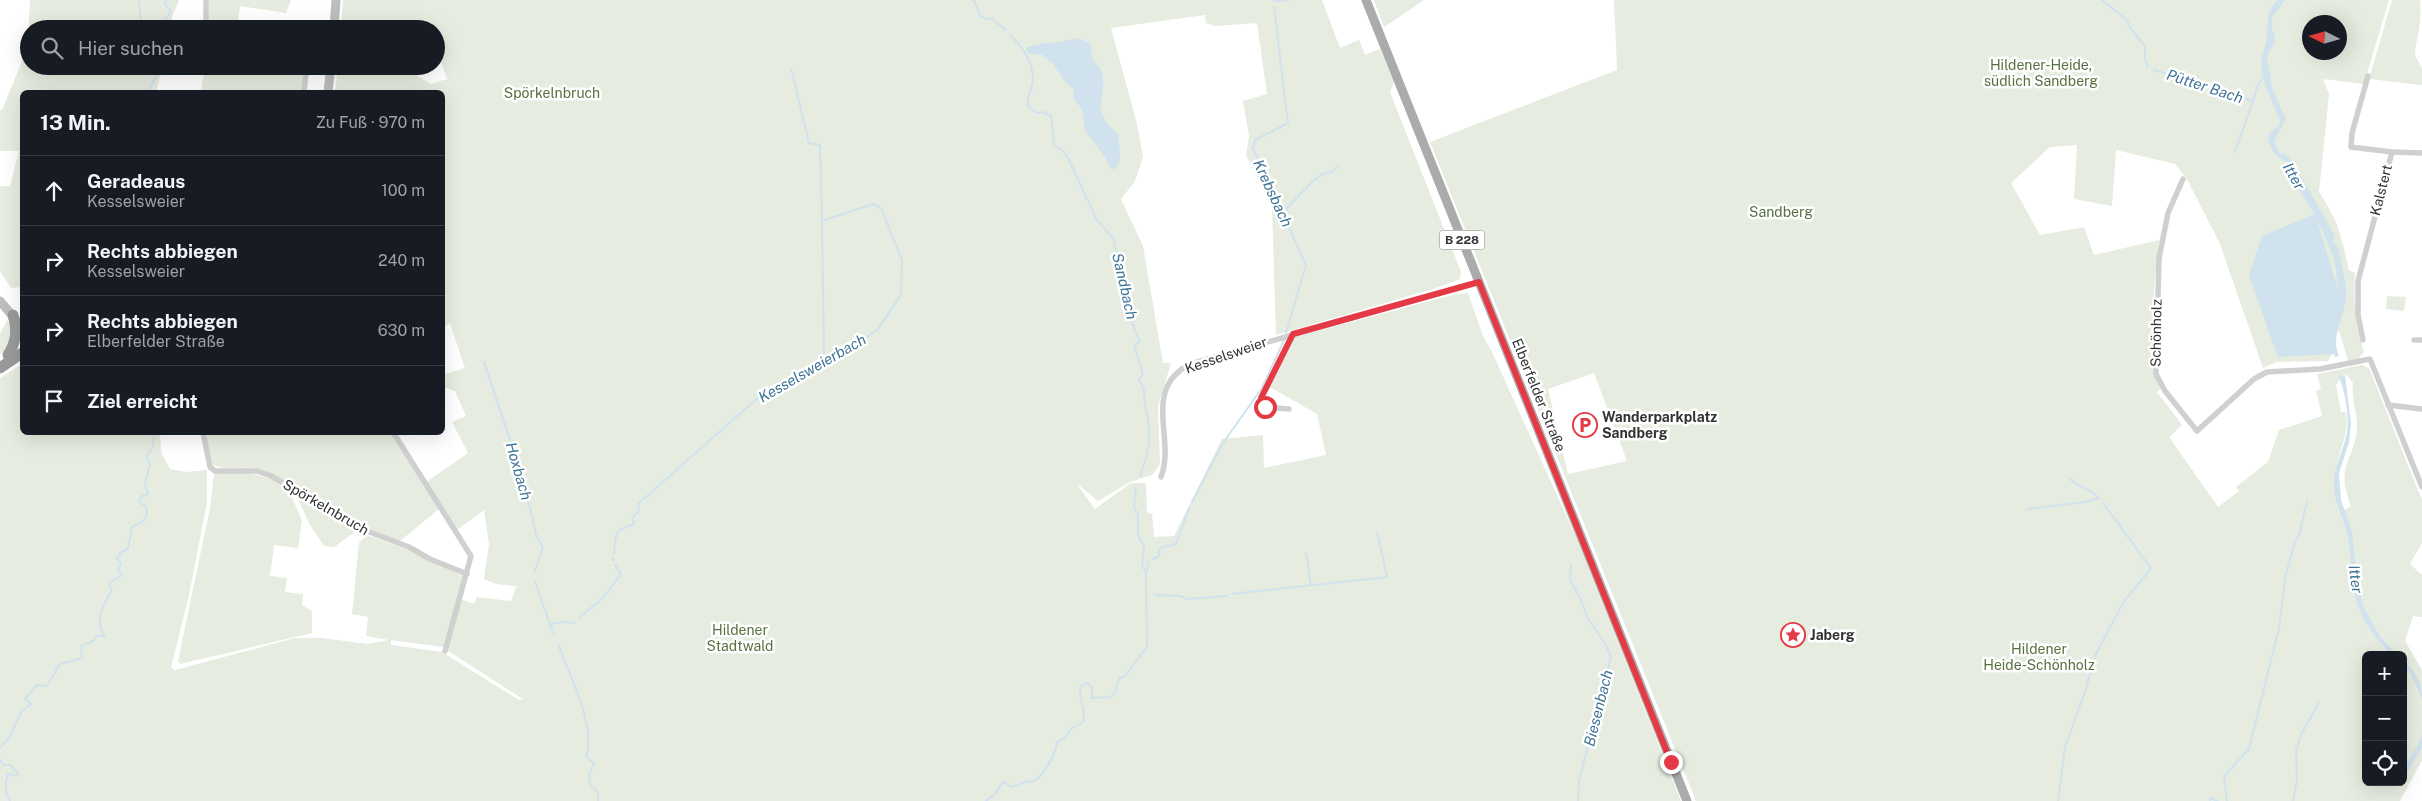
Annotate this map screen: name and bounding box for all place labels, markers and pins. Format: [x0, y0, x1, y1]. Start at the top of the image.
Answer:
place label: Wanderparkplatz Sandberg [1602, 409, 1717, 441]
parking icon: Wanderparkplatz Sandberg [1572, 412, 1598, 438]
place icon: Jaberg [1780, 622, 1806, 648]
place label: Jaberg [1810, 627, 1855, 643]

